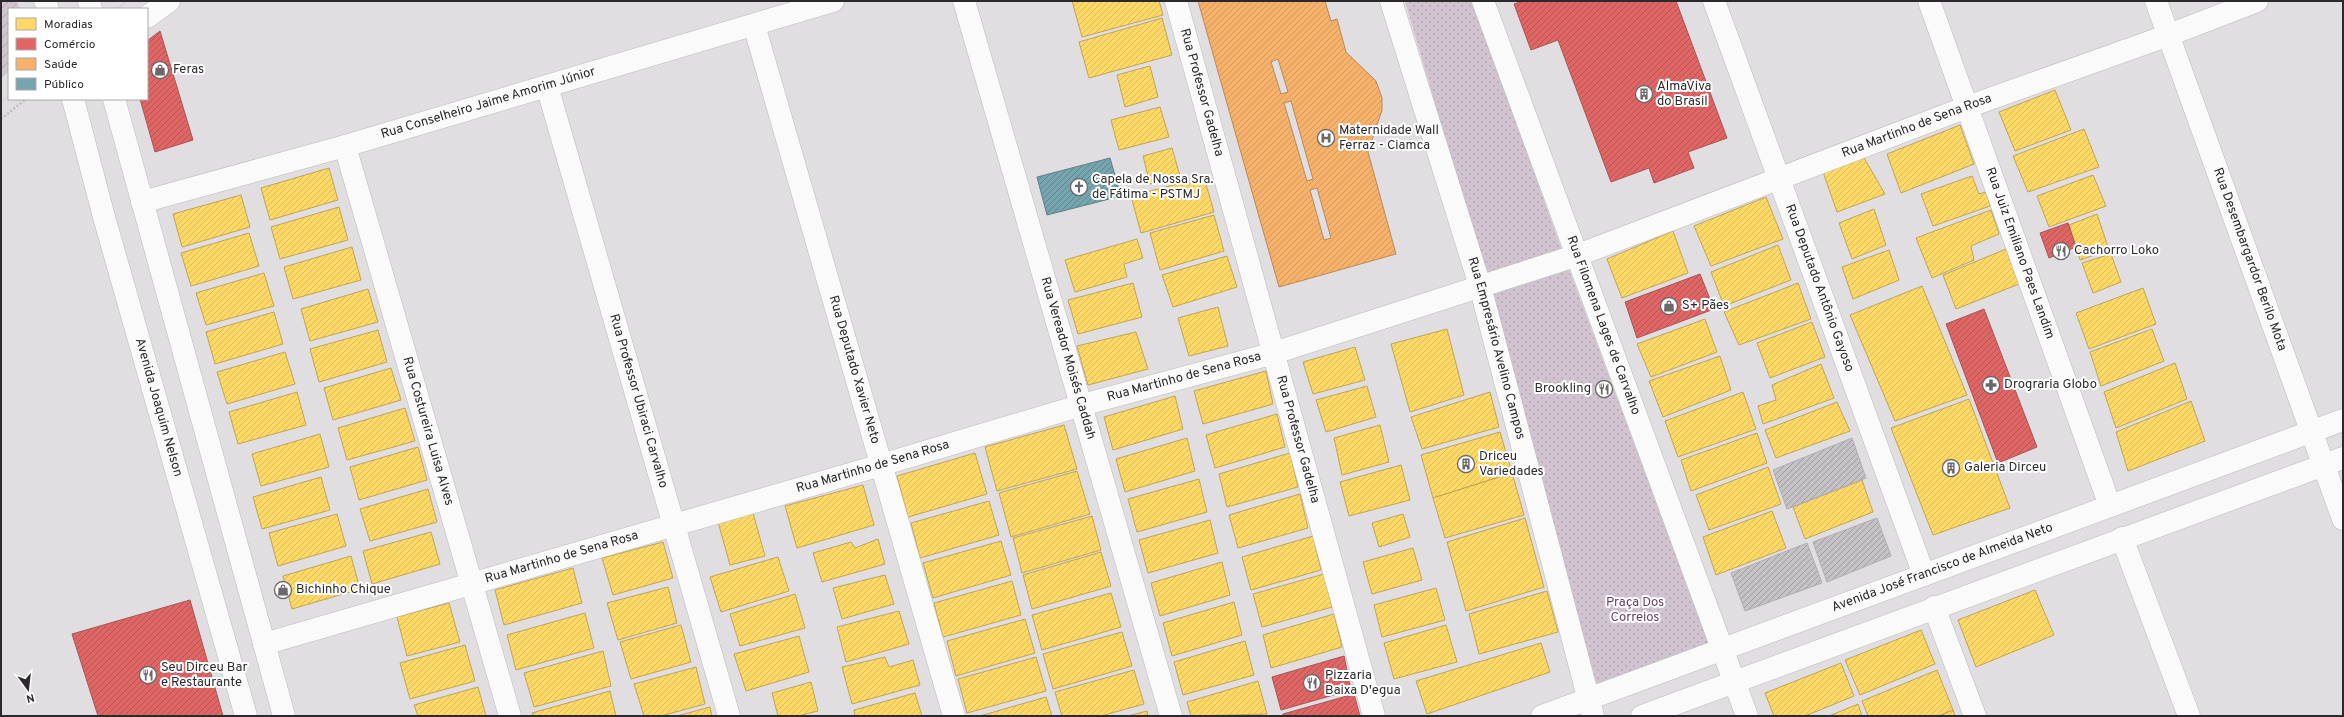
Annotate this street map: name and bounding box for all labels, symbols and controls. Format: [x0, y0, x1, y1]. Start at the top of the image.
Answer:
legend [8, 8, 148, 100]
text: Moradias [44, 17, 93, 33]
street label: Rua Professor Gadelha [1176, 27, 1227, 158]
text: Comércio [44, 37, 96, 53]
text: Saúde [44, 57, 77, 73]
shop icon: Feras [150, 60, 170, 80]
place label: Feras [173, 62, 204, 78]
street label: Rua Conselheiro Jaime Amorim Júnior [379, 64, 597, 143]
text: Público [44, 77, 84, 93]
place label: AlmaViva do Brasil [1657, 79, 1711, 110]
building icon: AlmaViva do Brasil [1634, 84, 1654, 104]
street label: Rua Martinho de Sena Rosa [1840, 91, 1994, 162]
place label: Maternidade Wall Ferraz - Ciamca [1339, 123, 1439, 154]
hospital icon: Maternidade Wall Ferraz - Ciamca [1316, 128, 1336, 148]
street label: Rua Juiz Emiliano Paes Landim [1981, 165, 2058, 341]
street label: Rua Desembargardor Berilo Mota [2209, 166, 2290, 353]
place label: Capela de Nossa Sra. de Fátima - PSTMJ [1092, 172, 1213, 203]
church icon: Capela de Nossa Sra. de Fátima - PSTMJ [1069, 177, 1089, 197]
street label: Rua Deputado Antônio Gayoso [1781, 202, 1857, 374]
street label: Rua Filomena Lages de Carvalho [1562, 234, 1643, 417]
restaurant icon: Cachorro Loko [2051, 241, 2071, 261]
place label: Cachorro Loko [2074, 243, 2159, 259]
street label: Rua Empresário Avelino Campos [1463, 255, 1528, 441]
street label: Rua Vereador Moisés Caddah [1036, 275, 1099, 441]
street label: Rua Deputado Xavier Neto [825, 294, 883, 446]
shop icon: S+ Pães [1659, 296, 1679, 316]
place label: S+ Pães [1682, 298, 1729, 314]
street label: Rua Professor Ubiraci Carvalho [605, 312, 671, 490]
street label: Avenida Joaquim Nelson [131, 336, 186, 479]
street label: Rua Martinho de Sena Rosa [1105, 349, 1263, 406]
street label: Rua Costureira Luisa Alves [398, 355, 457, 508]
street label: Rua Professor Gadelha [1272, 374, 1323, 505]
pharmacy icon: Drograria Globo [1981, 375, 2001, 395]
place label: Drograria Globo [2004, 377, 2097, 393]
restaurant icon: Brookling [1594, 379, 1614, 399]
place label: Brookling [1535, 381, 1591, 397]
street label: Rua Martinho de Sena Rosa [794, 437, 951, 497]
place label: Driceu Variedades [1479, 449, 1544, 480]
building icon: Driceu Variedades [1456, 454, 1476, 474]
building icon: Galeria Dirceu [1941, 458, 1961, 478]
place label: Galeria Dirceu [1964, 460, 2046, 476]
street label: Avenida José Francisco de Almeida Neto [1830, 520, 2055, 616]
street label: Rua Martinho de Sena Rosa [483, 528, 640, 587]
shop icon: Bichinho Chique [273, 580, 293, 600]
place label: Bichinho Chique [296, 582, 391, 598]
park label: Praça Dos Correios [1606, 595, 1664, 626]
place label: Seu Dirceu Bar e Restaurante [161, 660, 248, 691]
restaurant icon: Seu Dirceu Bar e Restaurante [138, 665, 158, 685]
place label: Pizzaria Baixa D'egua [1325, 668, 1401, 699]
north arrow [8, 669, 48, 709]
restaurant icon: Pizzaria Baixa D'egua [1302, 673, 1322, 693]
text: N [25, 690, 36, 705]

